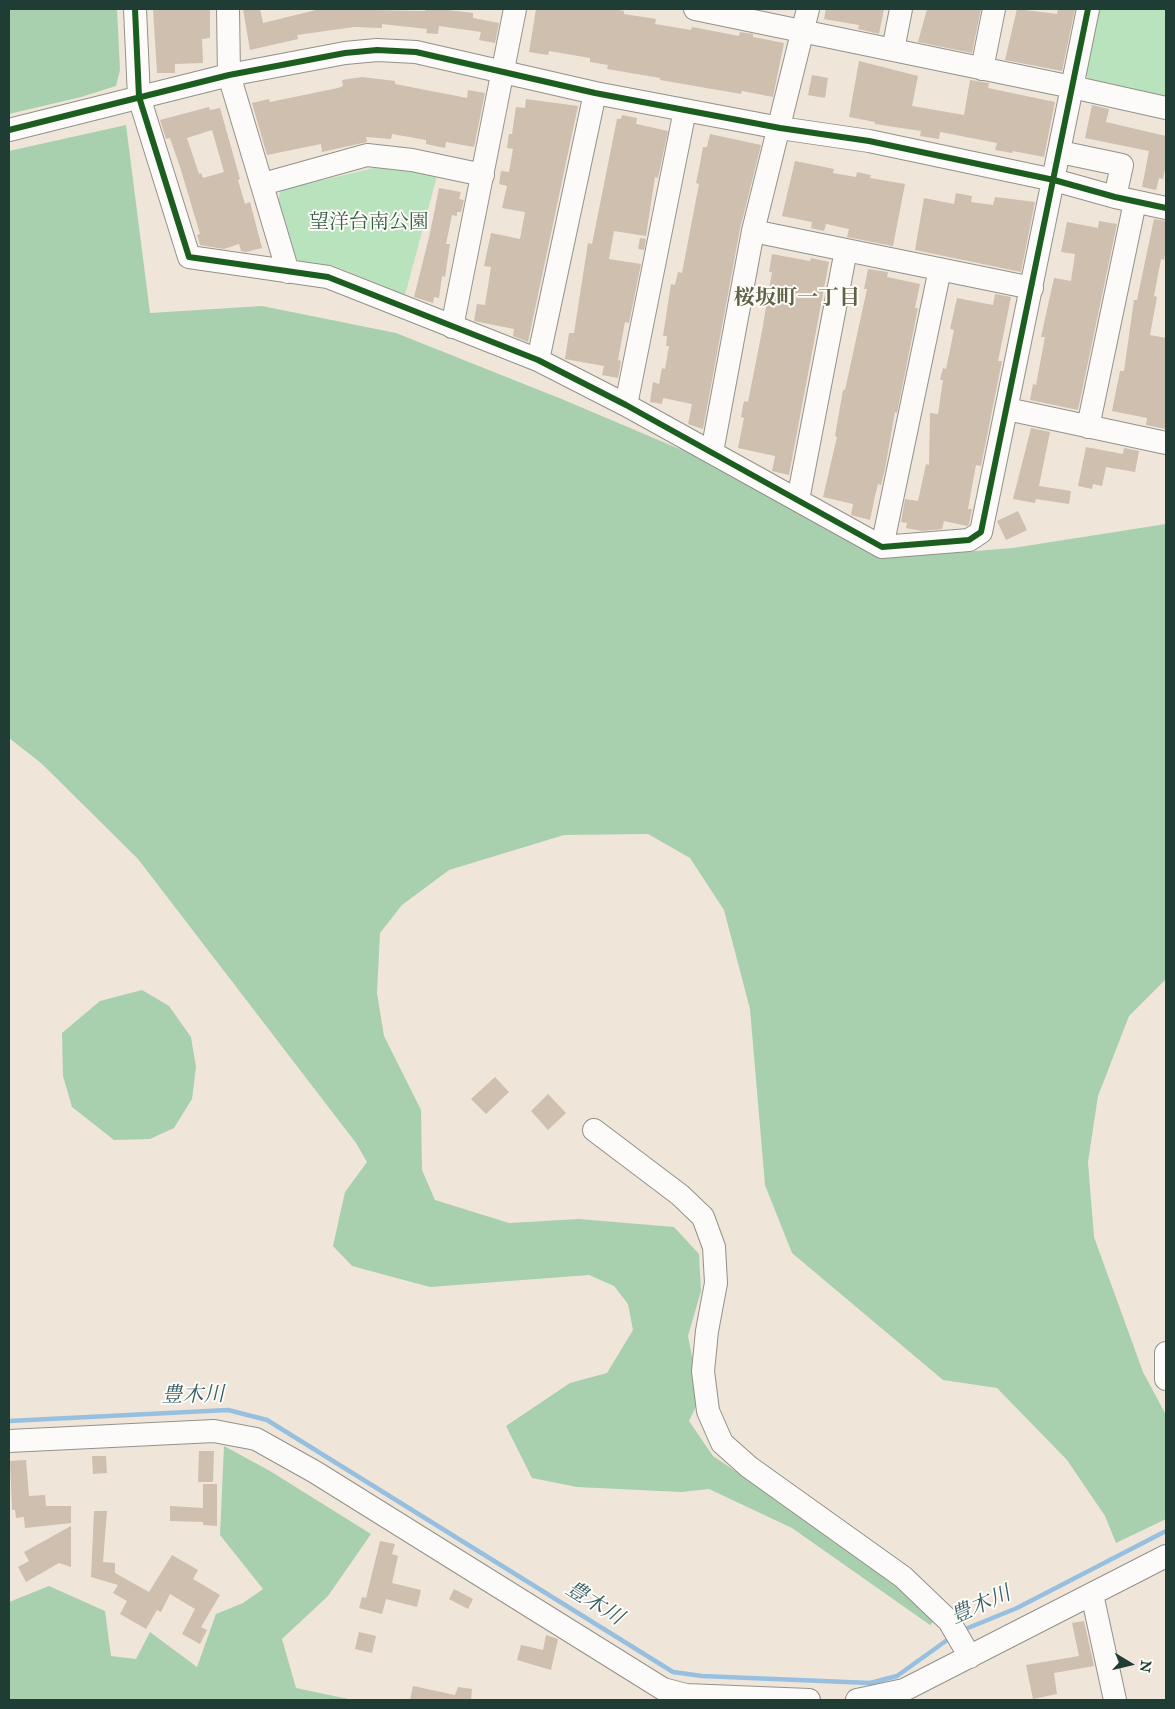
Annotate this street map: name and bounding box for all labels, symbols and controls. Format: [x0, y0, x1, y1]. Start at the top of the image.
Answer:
park label: 望洋台南公園 [309, 211, 429, 235]
district label: 桜坂町一丁目 [734, 286, 860, 312]
water label: 豊木川 [161, 1383, 225, 1409]
water label: 豊木川 [561, 1577, 627, 1631]
water label: 豊木川 [947, 1582, 1015, 1630]
north arrow [1105, 1639, 1155, 1689]
text: N [1136, 1659, 1155, 1674]

